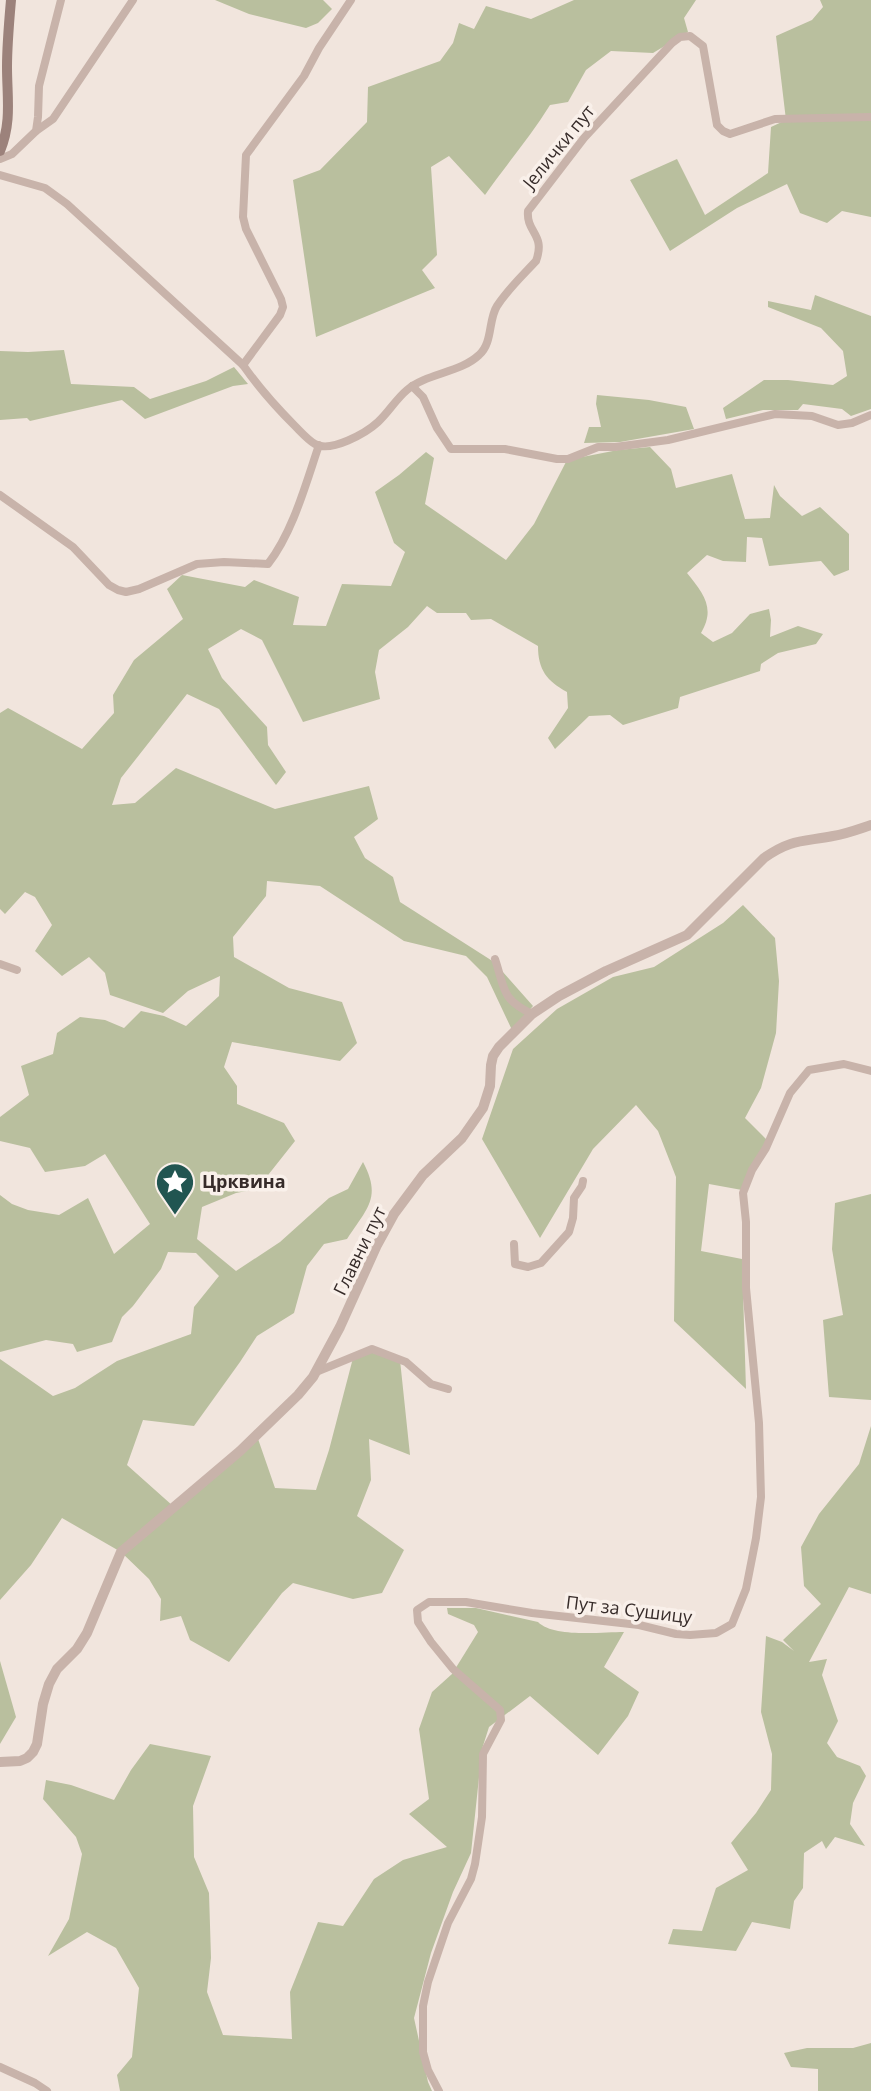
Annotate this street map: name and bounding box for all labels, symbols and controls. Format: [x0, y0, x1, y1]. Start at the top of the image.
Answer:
street label: Јелички пут [516, 99, 600, 195]
place icon: Црквина [154, 1161, 196, 1216]
place label: Црквина [202, 1169, 286, 1193]
street label: Главни пут [327, 1202, 391, 1299]
street label: Пут за Сушицу [565, 1589, 694, 1629]

